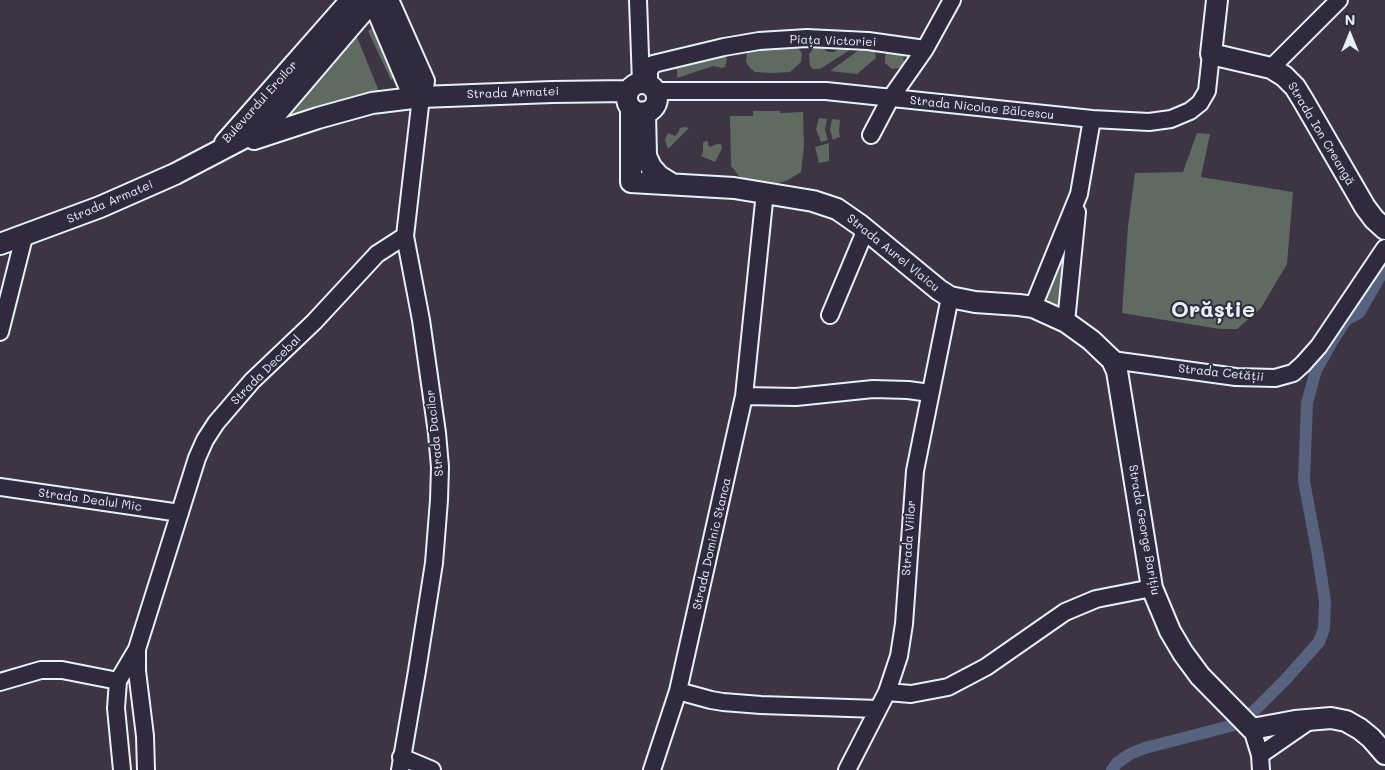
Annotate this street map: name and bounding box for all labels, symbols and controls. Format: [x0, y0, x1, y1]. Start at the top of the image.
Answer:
north arrow [1325, 10, 1375, 60]
text: N [1345, 10, 1355, 29]
street label: Piața Victoriei [789, 32, 877, 50]
street label: Bulevardul Eroilor [219, 58, 301, 146]
street label: Strada Ion Creangă [1284, 80, 1358, 188]
street label: Strada Armatei [467, 84, 559, 102]
street label: Strada Nicolae Bălcescu [909, 93, 1055, 123]
street label: Strada Armatei [65, 177, 155, 227]
street label: Strada Aurel Vlaicu [844, 211, 942, 295]
district label: Orăștie [1171, 297, 1255, 323]
street label: Strada Decebal [228, 332, 304, 408]
street label: Strada Cetății [1178, 361, 1264, 385]
street label: Strada Dacilor [423, 389, 447, 477]
street label: Strada George Barițiu [1125, 464, 1163, 596]
street label: Strada Dominic Stanca [690, 477, 734, 611]
street label: Strada Dealul Mic [37, 486, 143, 514]
street label: Strada Viilor [899, 500, 919, 576]

